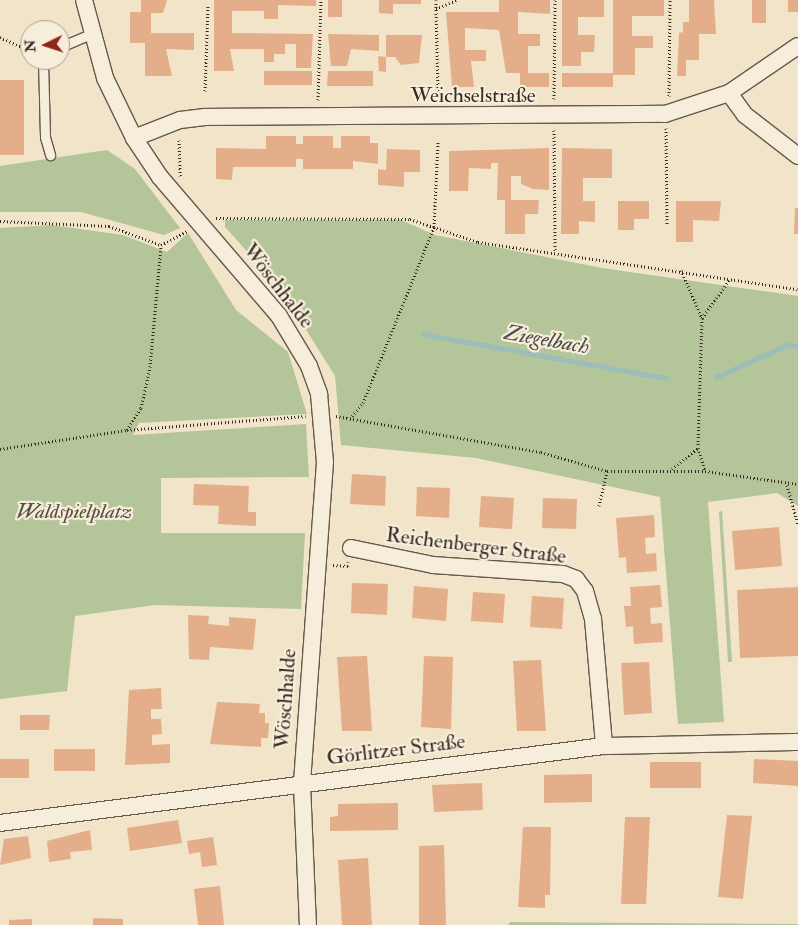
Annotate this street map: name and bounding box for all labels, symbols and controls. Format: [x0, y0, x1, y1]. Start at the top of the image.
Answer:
north arrow [20, 20, 70, 70]
text: N [22, 39, 39, 53]
street label: Weichselstraße [410, 83, 536, 109]
street label: Wöschhalde [237, 239, 319, 333]
water label: Ziegelbach [503, 320, 591, 360]
park label: Waldspielplatz [16, 499, 132, 525]
street label: Reichenberger Straße [384, 522, 568, 570]
street label: Wöschhalde [270, 648, 302, 750]
street label: Görlitzer Straße [325, 729, 467, 771]

